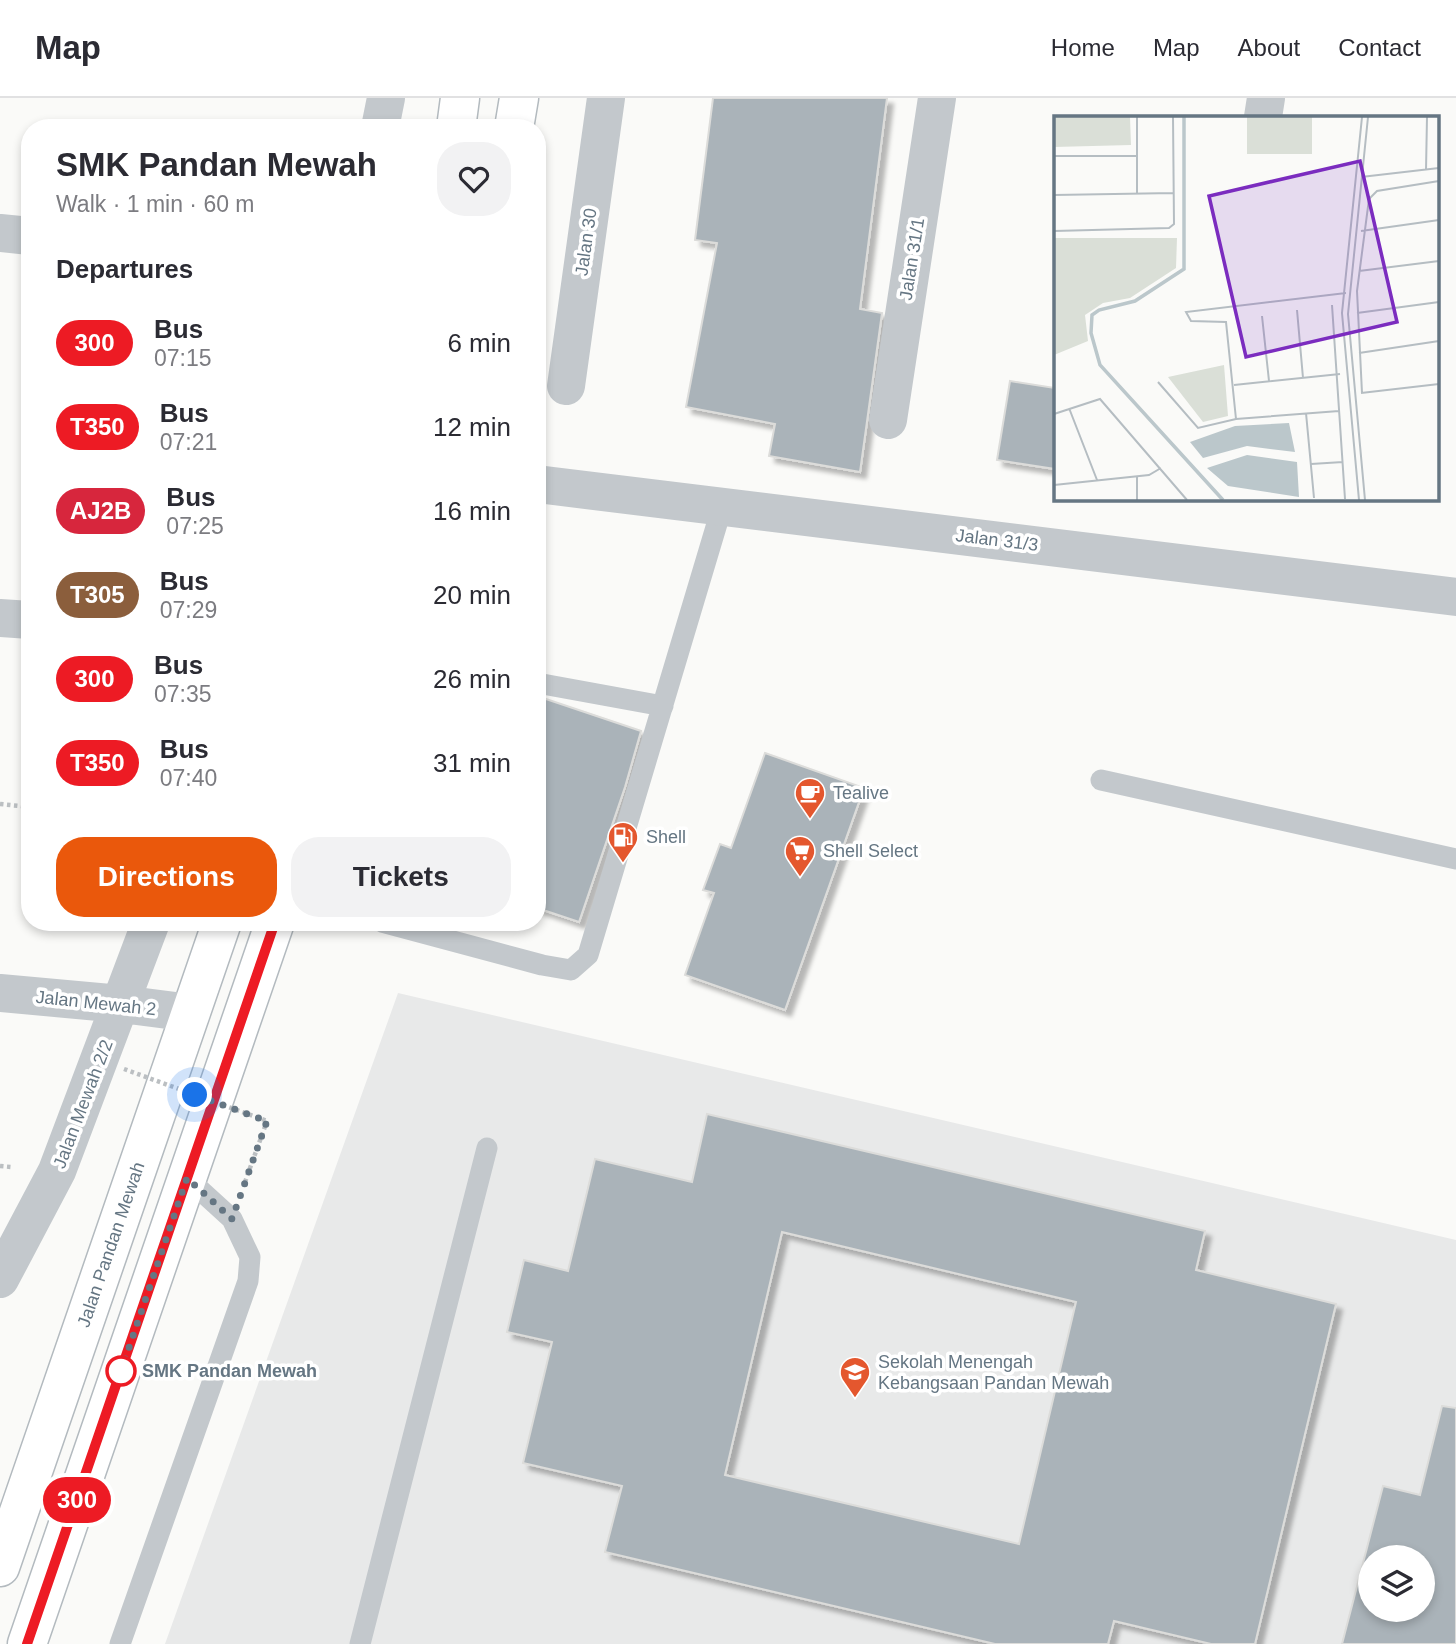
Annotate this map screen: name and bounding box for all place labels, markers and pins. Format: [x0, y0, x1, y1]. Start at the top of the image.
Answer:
cafe icon: Tealive [793, 776, 827, 820]
place label: Tealive [833, 783, 889, 803]
fuel station icon: Shell [606, 820, 640, 864]
place label: Shell [646, 827, 686, 847]
supermarket icon: Shell Select [783, 834, 817, 878]
place label: Shell Select [823, 841, 918, 861]
place label: Sekolah Menengah Kebangsaan Pandan Mewah [878, 1352, 1109, 1393]
school or university icon: Sekolah Menengah Kebangsaan Pandan Mewah [838, 1355, 872, 1399]
marker: SMK Pandan Mewah [106, 1356, 136, 1386]
place label: SMK Pandan Mewah [142, 1361, 317, 1381]

